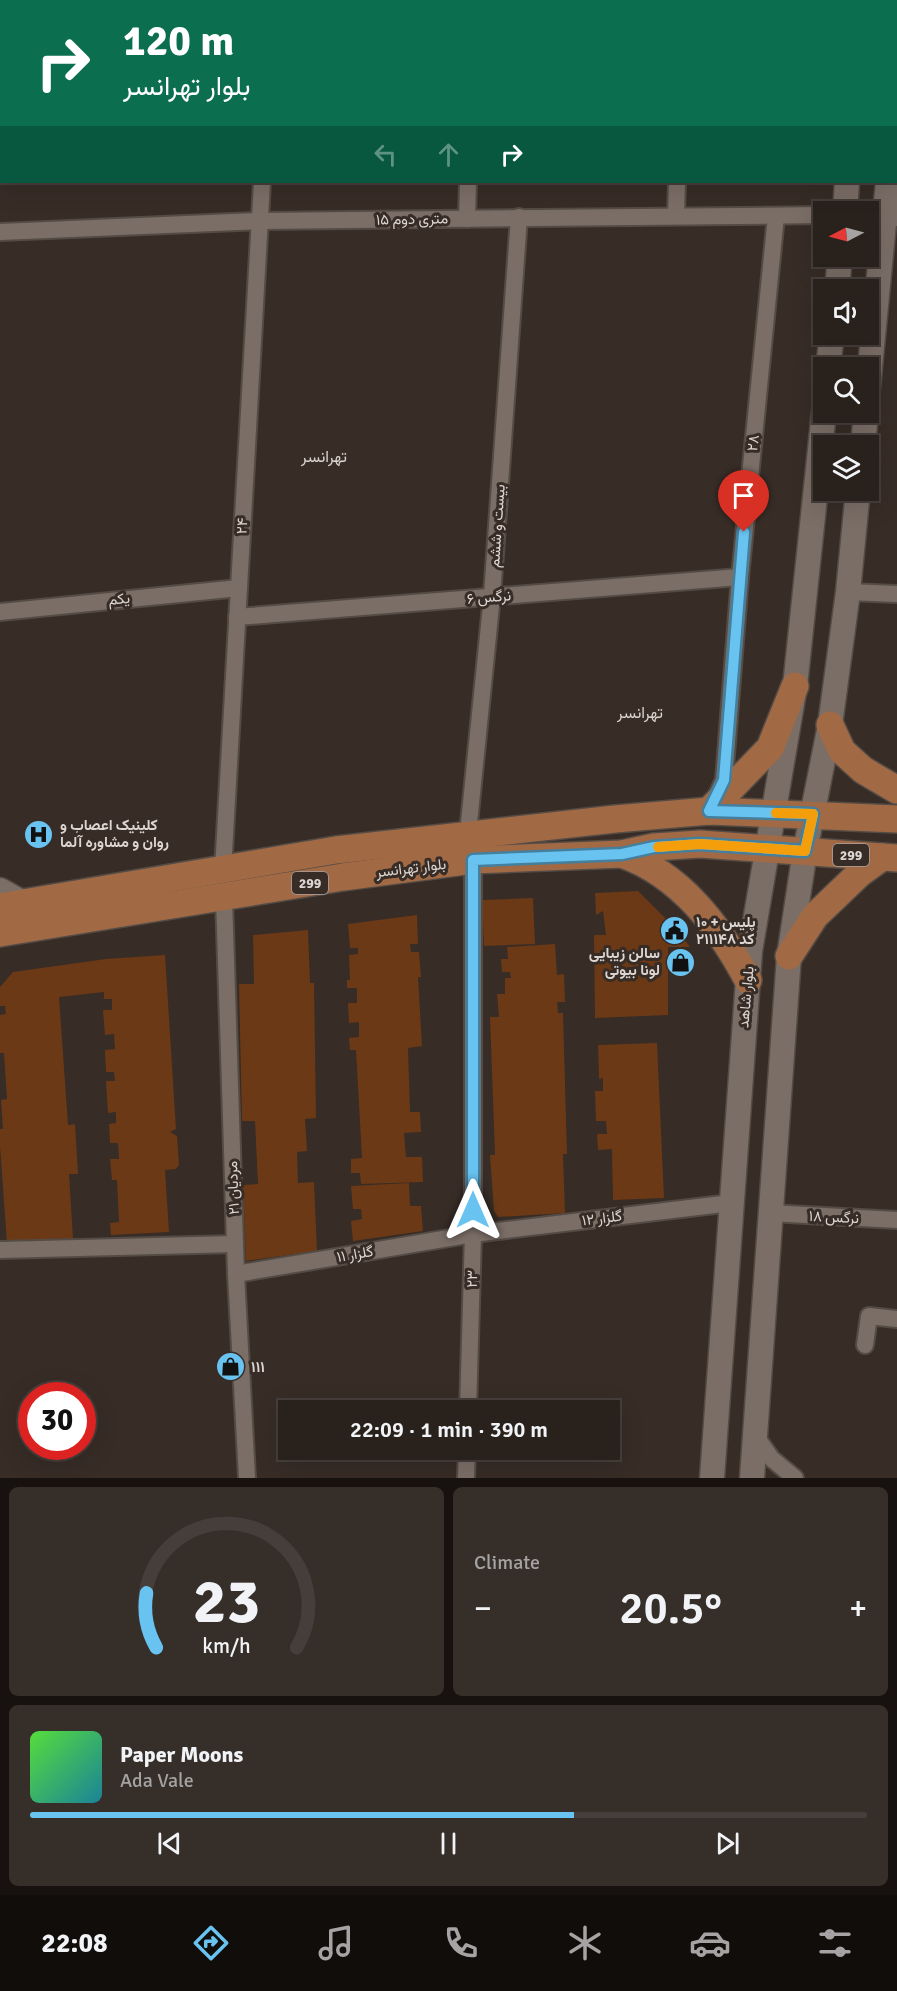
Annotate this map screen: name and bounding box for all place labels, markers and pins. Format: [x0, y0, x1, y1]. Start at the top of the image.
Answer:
pin [718, 470, 769, 532]
place label: کلینیک اعصاب و روان و مشاوره آلما [60, 816, 169, 851]
hospital icon: کلینیک اعصاب و روان و مشاوره آلما [23, 818, 55, 850]
place label: پلیس + ۱۰ کد ۲۱۱۱۴۸ [696, 913, 756, 948]
public building icon: پلیس + ۱۰ کد ۲۱۱۱۴۸ [659, 915, 691, 947]
place label: سالن زیبایی لونا بیوتی [589, 944, 660, 979]
shop icon: سالن زیبایی لونا بیوتی [665, 946, 697, 978]
shop icon: ۱۱۱ [214, 1351, 246, 1383]
place label: ۱۱۱ [251, 1358, 265, 1376]

